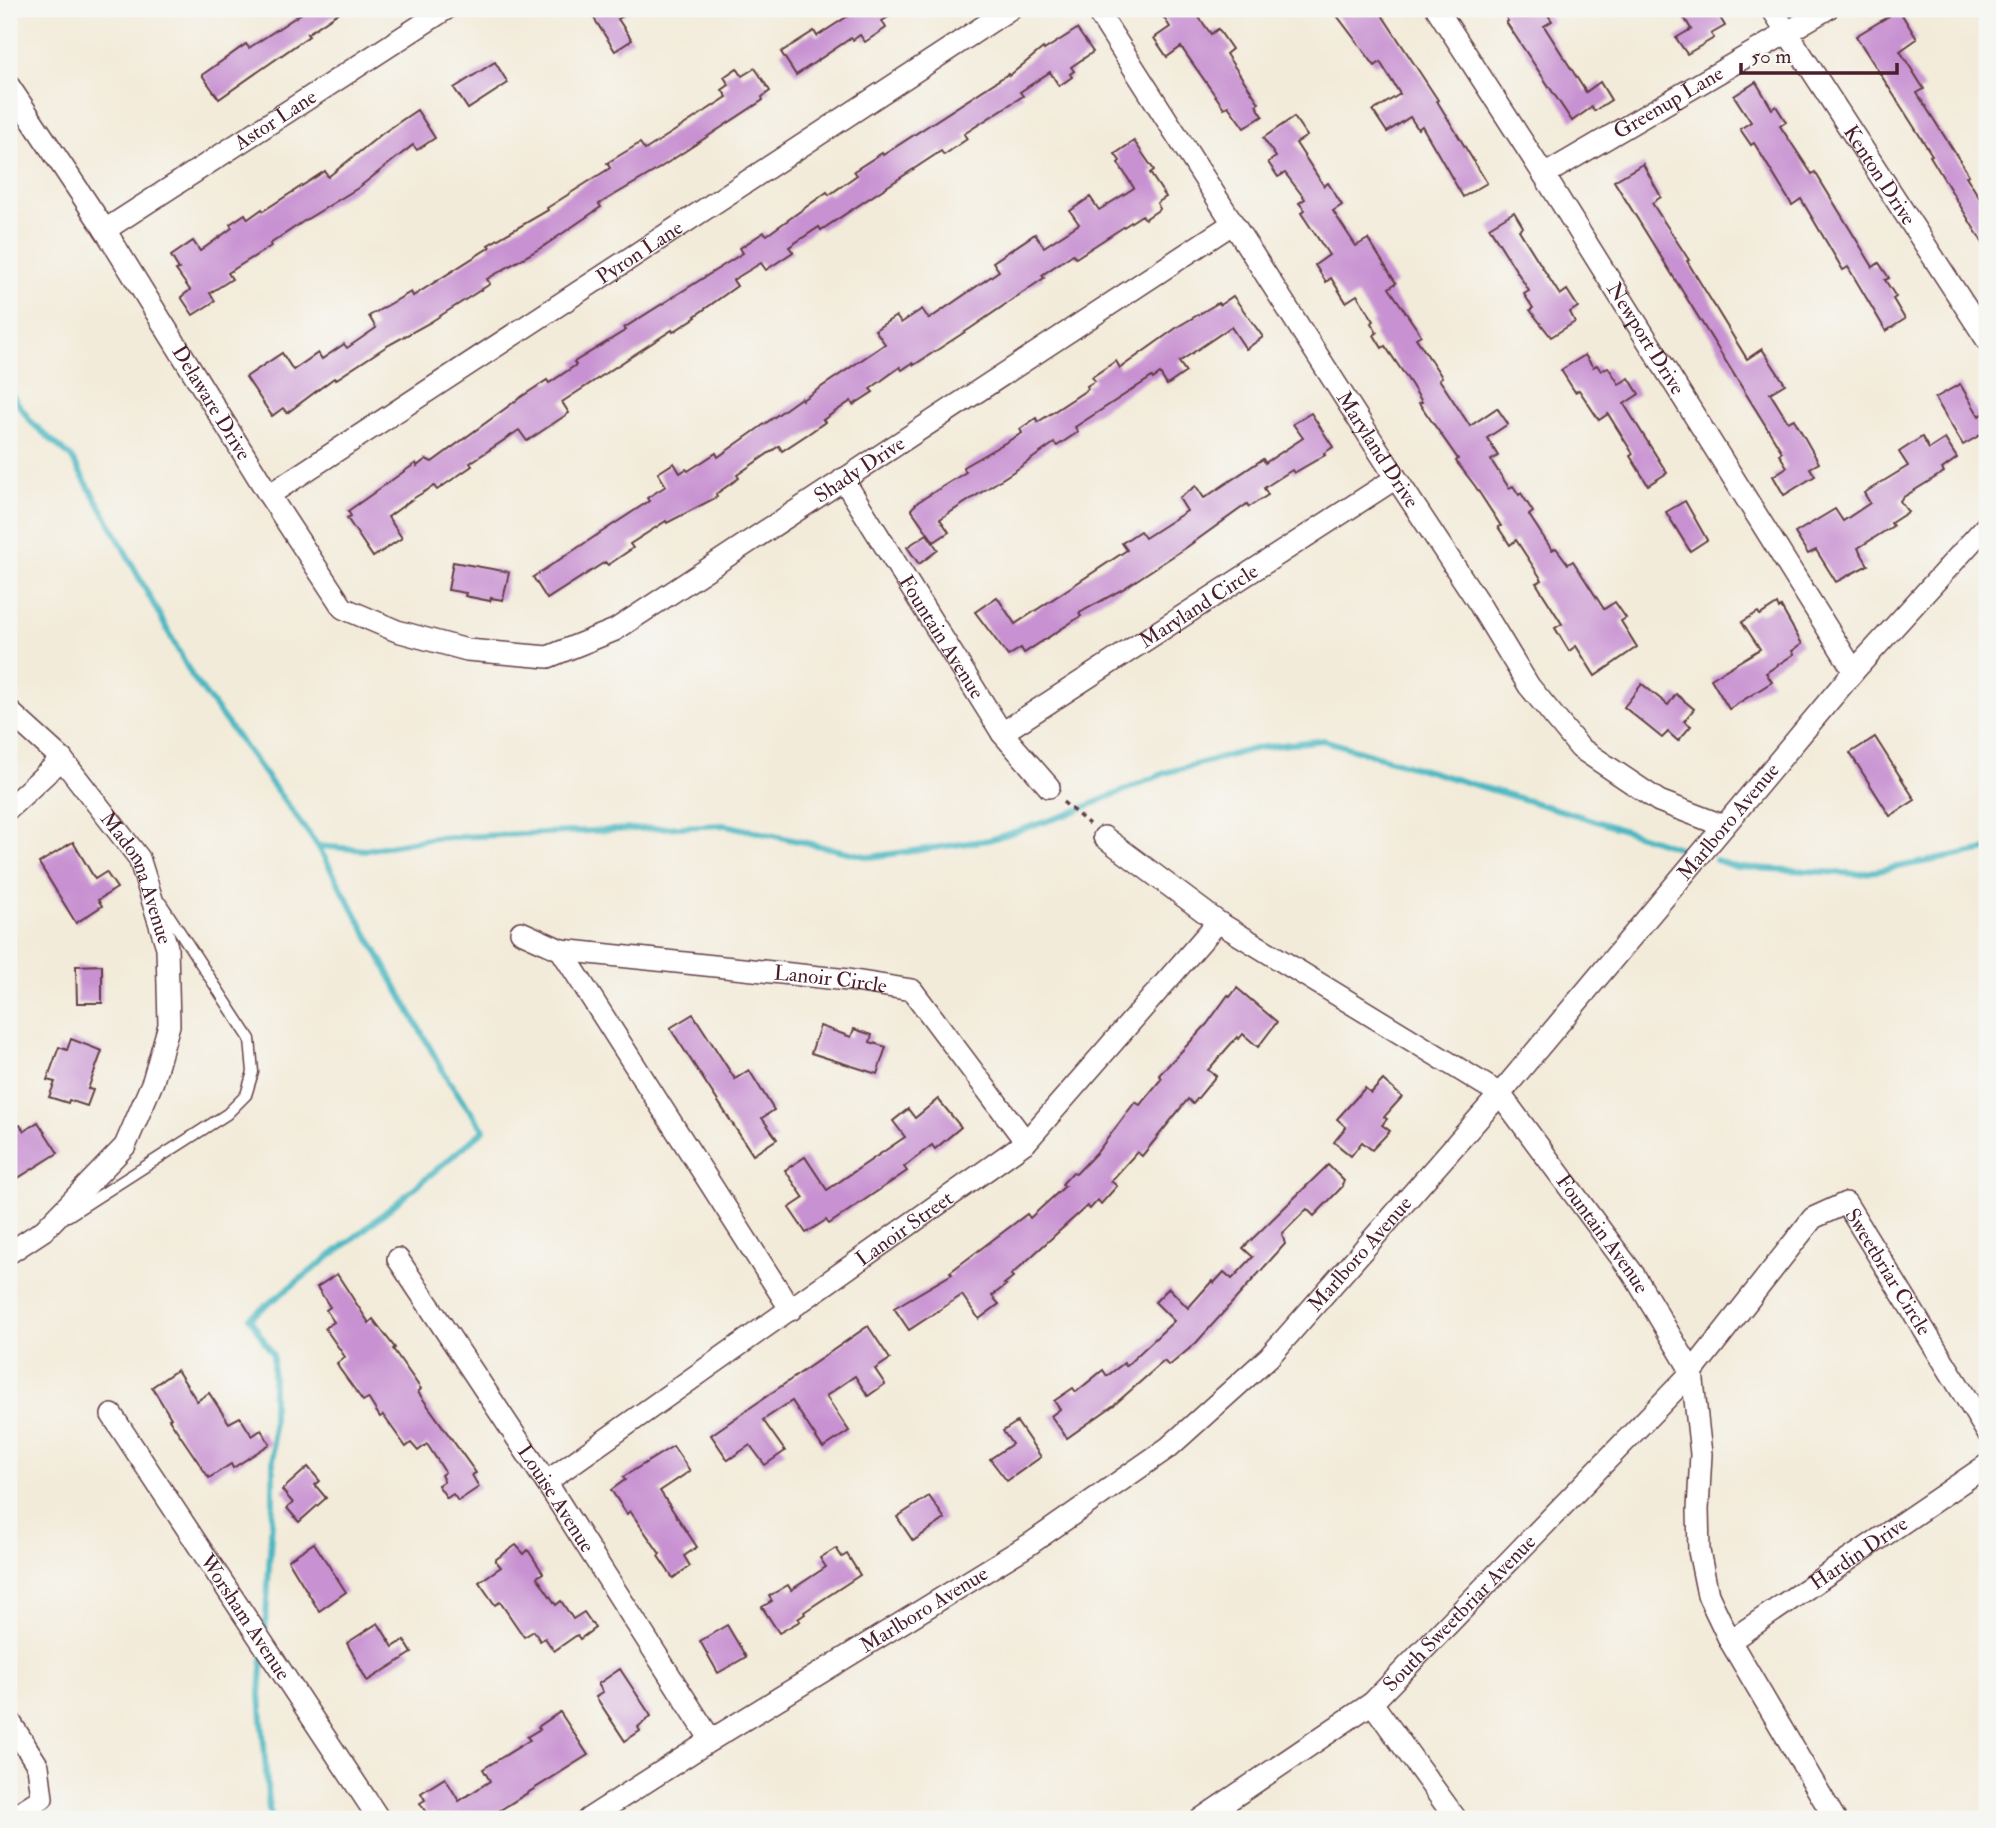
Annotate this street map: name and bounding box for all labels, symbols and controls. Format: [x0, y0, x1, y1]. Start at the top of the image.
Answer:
scale bar [1741, 32, 1896, 76]
text: 50 m [1751, 43, 1792, 70]
street label: Greenup Lane [1609, 60, 1729, 145]
street label: Astor Lane [228, 83, 322, 157]
street label: Kenton Drive [1837, 120, 1922, 231]
street label: Pyron Lane [591, 214, 688, 291]
street label: Newport Drive [1600, 277, 1691, 400]
street label: Delaware Drive [166, 340, 257, 466]
street label: Maryland Drive [1330, 386, 1425, 513]
street label: Shady Drive [809, 430, 910, 509]
street label: Maryland Circle [1134, 558, 1264, 655]
street label: Fountain Avenue [892, 570, 990, 704]
street label: Marlboro Avenue [1671, 757, 1786, 886]
street label: Madonna Avenue [94, 806, 178, 948]
street label: Lanoir Circle [773, 959, 889, 1000]
street label: Fountain Avenue [1550, 1169, 1655, 1299]
street label: Lanoir Street [851, 1185, 959, 1272]
street label: Marlboro Avenue [1302, 1190, 1418, 1318]
street label: Sweetbriar Circle [1839, 1204, 1937, 1341]
street label: Louise Avenue [511, 1440, 601, 1558]
street label: Hardin Drive [1805, 1510, 1913, 1596]
street label: South Sweetbriar Avenue [1377, 1529, 1542, 1698]
street label: Worsham Avenue [193, 1548, 297, 1686]
street label: Marlboro Avenue [855, 1560, 993, 1659]

